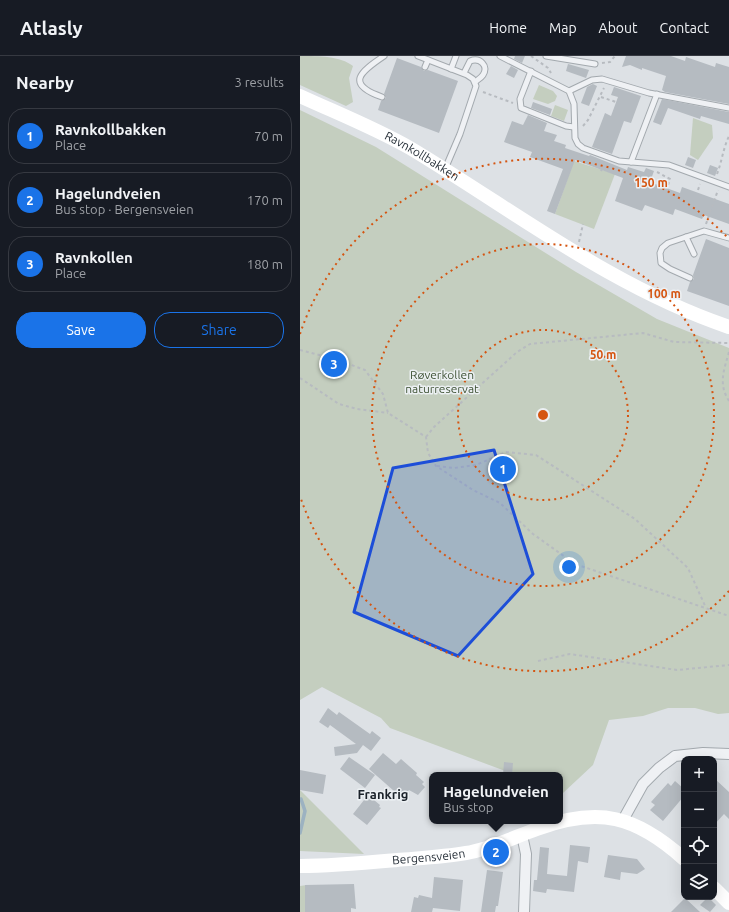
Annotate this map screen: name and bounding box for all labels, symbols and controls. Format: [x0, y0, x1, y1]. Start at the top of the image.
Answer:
text: Atlasly [20, 17, 83, 39]
text: Home [489, 20, 527, 36]
text: Map [549, 20, 577, 36]
text: About [599, 20, 638, 36]
text: Contact [660, 20, 709, 36]
text: Nearby [16, 73, 74, 92]
text: 3 results [234, 75, 284, 89]
text: Ravnkollbakken [55, 121, 166, 138]
text: 1 [26, 129, 34, 143]
text: 70 m [254, 129, 283, 143]
street label: Ravnkollbakken [383, 129, 462, 183]
text: Place [55, 138, 86, 152]
text: 150 m [634, 176, 668, 189]
text: Hagelundveien [55, 185, 161, 202]
text: 2 [26, 193, 34, 207]
text: 170 m [247, 193, 283, 207]
text: Bus stop · Bergensveien [55, 202, 194, 216]
text: Ravnkollen [55, 249, 133, 266]
text: 3 [26, 257, 34, 271]
text: 180 m [247, 257, 283, 271]
text: Place [55, 266, 86, 280]
text: 100 m [647, 287, 681, 300]
button: Save [16, 312, 146, 348]
button: Share [154, 312, 284, 348]
text: 50 m [590, 348, 616, 361]
pin: 3 [321, 349, 347, 379]
park label: Røverkollen naturreservat [405, 368, 479, 395]
centre of rings [536, 408, 550, 422]
pin: 1 [490, 454, 516, 484]
your location [559, 557, 579, 577]
map controls [681, 756, 717, 900]
button: + [681, 756, 717, 792]
popup [429, 772, 563, 824]
text: Hagelundveien [443, 783, 549, 800]
district label: Frankrig [358, 787, 408, 801]
button: − [681, 792, 717, 828]
text: Bus stop [443, 800, 493, 814]
button: locate [681, 828, 717, 864]
pin: 2 [483, 837, 509, 867]
street label: Bergensveien [392, 846, 466, 866]
button: layers [681, 864, 717, 900]

